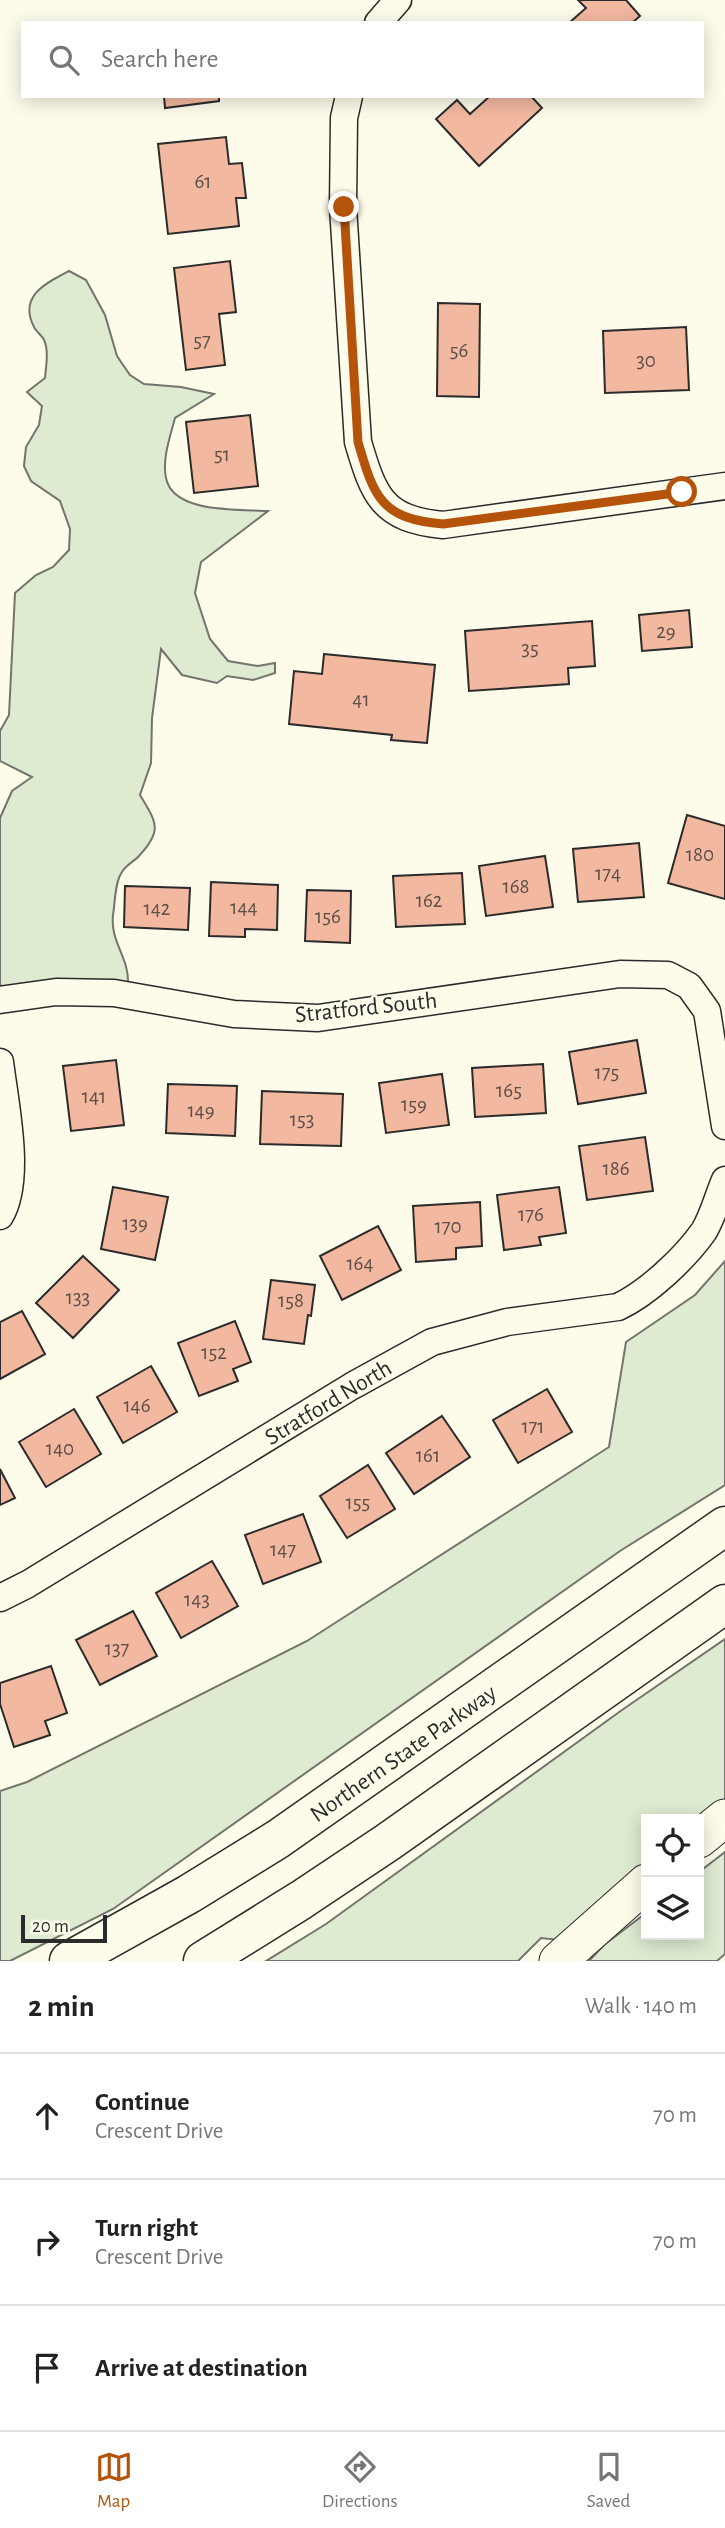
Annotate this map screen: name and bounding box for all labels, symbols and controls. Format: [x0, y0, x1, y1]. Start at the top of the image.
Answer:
search box [21, 21, 704, 98]
icon: search [45, 41, 83, 79]
text: Search here [101, 46, 219, 72]
house number: 61 [194, 171, 212, 192]
route end [328, 191, 359, 222]
house number: 57 [193, 330, 211, 351]
house number: 56 [450, 340, 468, 361]
house number: 30 [636, 350, 656, 371]
house number: 51 [214, 444, 230, 465]
route start [666, 476, 697, 507]
house number: 29 [656, 621, 676, 642]
house number: 35 [521, 638, 539, 659]
house number: 41 [352, 689, 370, 710]
house number: 180 [686, 844, 714, 865]
house number: 174 [595, 863, 621, 884]
house number: 168 [502, 876, 530, 897]
house number: 162 [416, 890, 442, 911]
house number: 144 [230, 897, 258, 918]
house number: 142 [144, 898, 170, 919]
house number: 156 [315, 906, 341, 927]
street label: Stratford South [294, 989, 438, 1027]
house number: 175 [595, 1062, 619, 1083]
house number: 165 [496, 1080, 522, 1101]
house number: 141 [82, 1086, 106, 1107]
house number: 159 [401, 1094, 427, 1115]
house number: 149 [187, 1100, 215, 1121]
house number: 153 [290, 1109, 314, 1130]
house number: 186 [602, 1158, 630, 1179]
house number: 176 [518, 1204, 544, 1225]
house number: 139 [122, 1213, 148, 1234]
house number: 170 [434, 1216, 462, 1237]
house number: 164 [346, 1253, 374, 1274]
house number: 133 [66, 1287, 90, 1308]
house number: 158 [278, 1290, 304, 1311]
house number: 152 [201, 1342, 227, 1363]
street label: Stratford North [261, 1356, 396, 1450]
house number: 146 [123, 1395, 151, 1416]
house number: 171 [521, 1416, 545, 1437]
house number: 140 [46, 1438, 74, 1459]
house number: 161 [416, 1445, 440, 1466]
house number: 155 [346, 1492, 370, 1513]
house number: 147 [270, 1539, 296, 1560]
house number: 143 [184, 1589, 210, 1610]
house number: 137 [105, 1638, 130, 1659]
street label: Northern State Parkway [306, 1681, 501, 1827]
map controls [641, 1814, 704, 1940]
button: locate [641, 1814, 704, 1877]
button: layers [641, 1877, 704, 1940]
scale bar [21, 1912, 107, 1944]
text: 20 m [32, 1917, 69, 1936]
text: 2 min [28, 1992, 95, 2022]
text: Walk · 140 m [585, 1995, 697, 2018]
text: Continue [95, 2089, 190, 2115]
icon: ahead [28, 2097, 66, 2135]
text: 70 m [653, 2104, 697, 2127]
text: Crescent Drive [95, 2120, 223, 2143]
text: Turn right [95, 2215, 198, 2241]
icon: right [28, 2223, 66, 2261]
text: 70 m [653, 2230, 697, 2253]
text: Crescent Drive [95, 2246, 223, 2269]
icon: arrive [28, 2349, 66, 2387]
text: Arrive at destination [95, 2355, 308, 2381]
tab: Map [95, 2448, 133, 2513]
tab: Directions [322, 2448, 398, 2513]
tab: Saved [587, 2448, 630, 2513]

